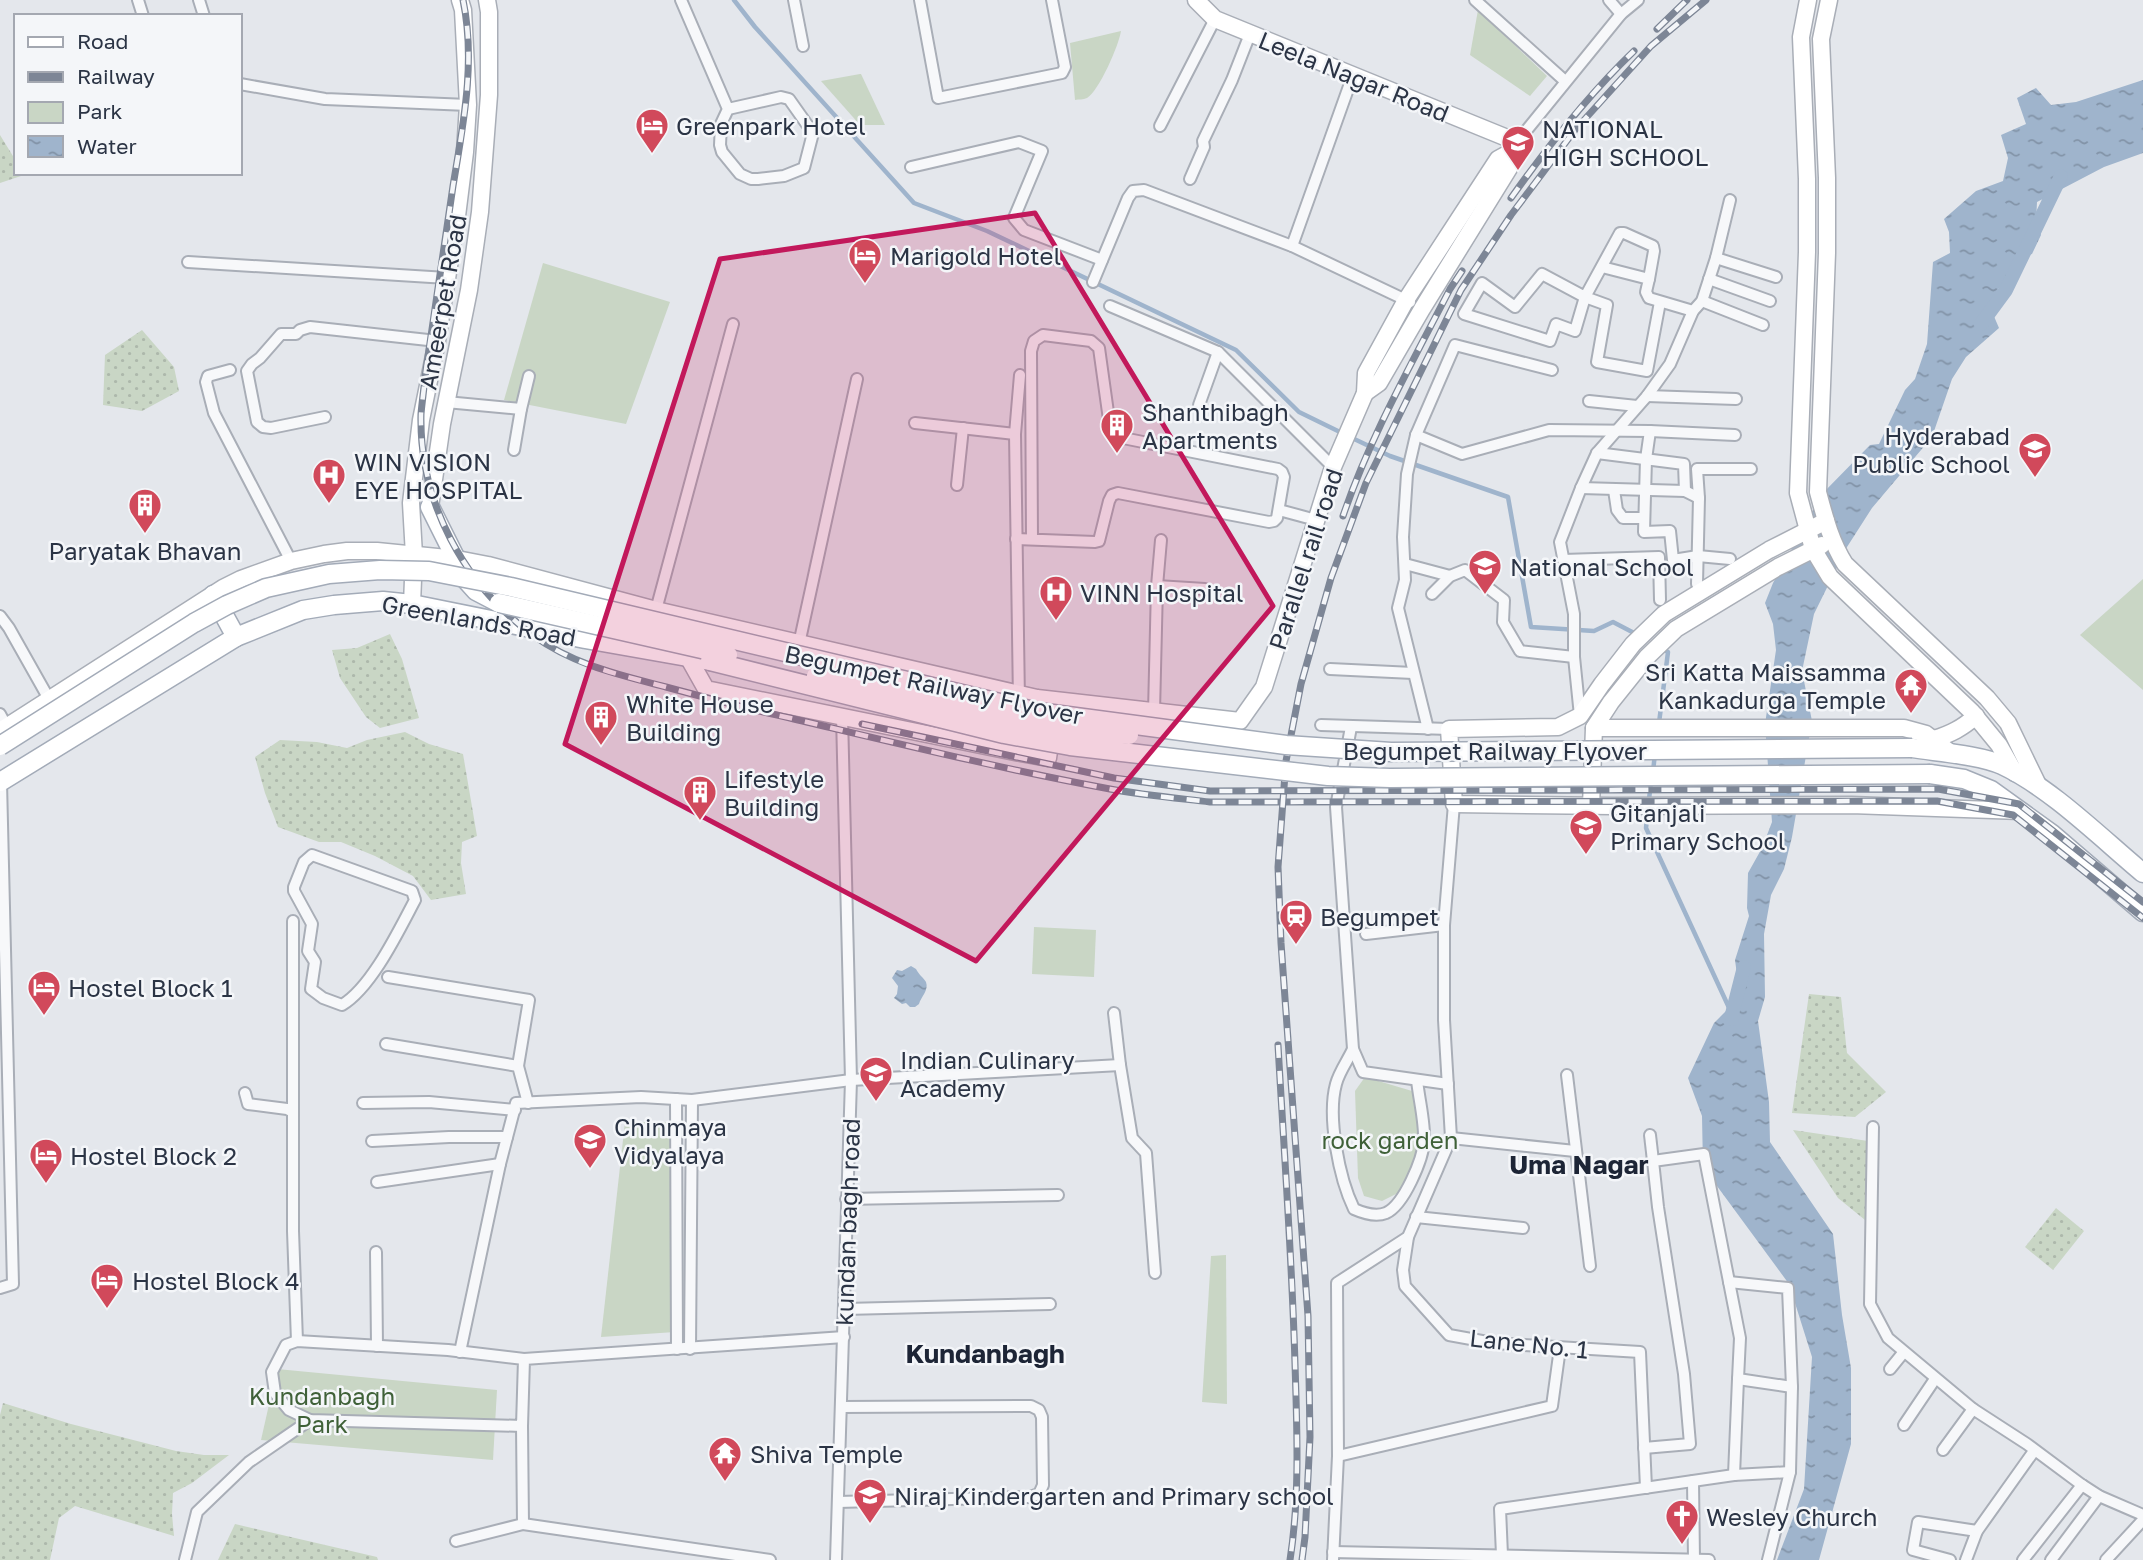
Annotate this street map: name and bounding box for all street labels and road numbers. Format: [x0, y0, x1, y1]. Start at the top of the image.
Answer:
street label: Leela Nagar Road [1255, 25, 1453, 127]
street label: Ameerpet Road [412, 212, 472, 392]
street label: Parallel rail road [1262, 465, 1348, 653]
street label: Greenlands Road [380, 589, 578, 651]
street label: Begumpet Railway Flyover [782, 638, 1086, 730]
street label: Begumpet Railway Flyover [1343, 736, 1647, 765]
street label: kundan bagh road [829, 1118, 865, 1326]
street label: Lane No. 1 [1468, 1322, 1590, 1364]

